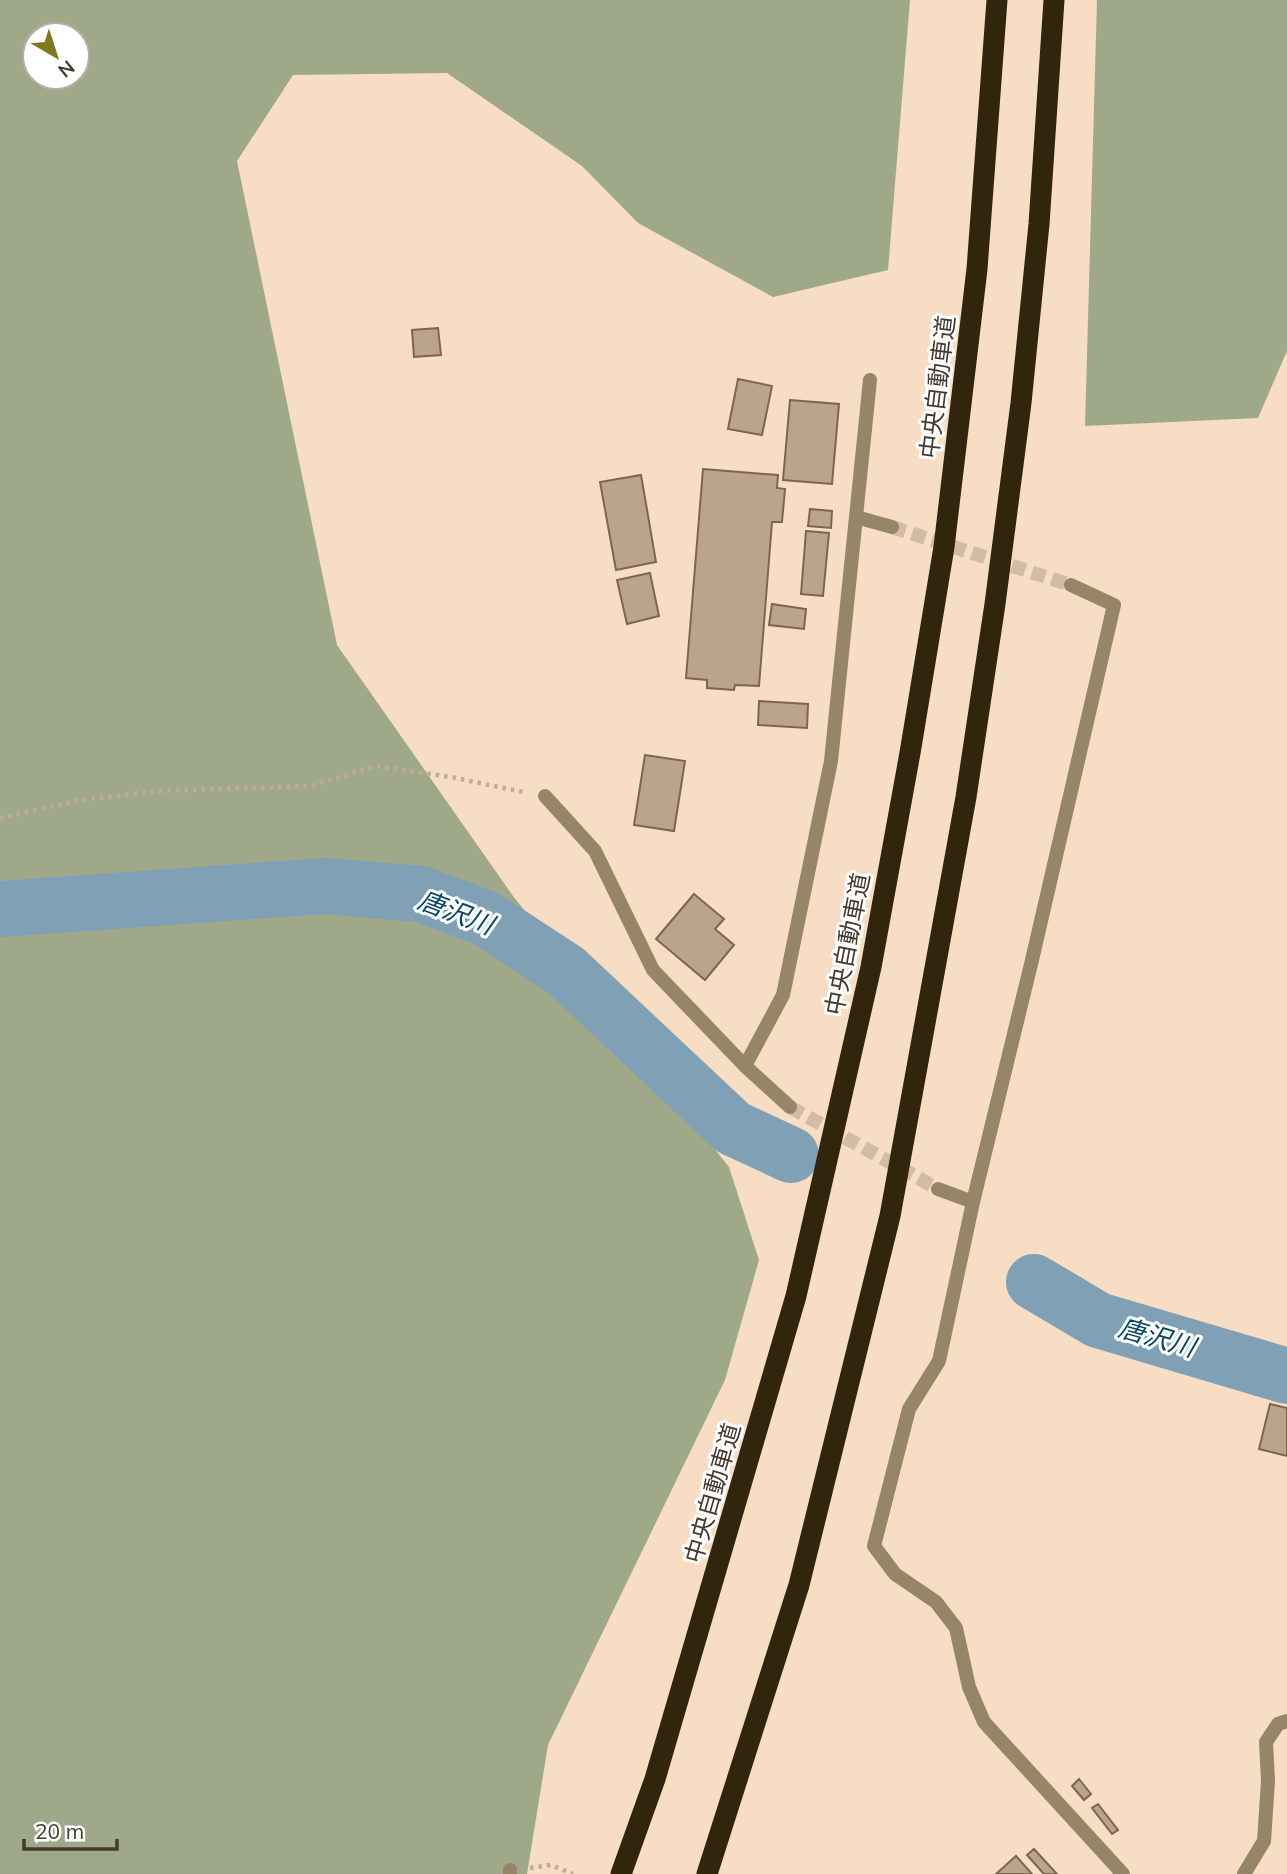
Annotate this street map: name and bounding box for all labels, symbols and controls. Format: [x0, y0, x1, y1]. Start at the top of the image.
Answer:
north arrow [21, 21, 91, 91]
text: N [54, 55, 80, 83]
street label: 中央自動車道 [913, 314, 961, 460]
street label: 中央自動車道 [819, 870, 875, 1018]
water label: 唐沢川 [414, 883, 501, 942]
water label: 唐沢川 [1115, 1310, 1202, 1364]
street label: 中央自動車道 [678, 1420, 746, 1566]
scale bar [24, 1808, 117, 1852]
text: 20 m [35, 1818, 84, 1844]

